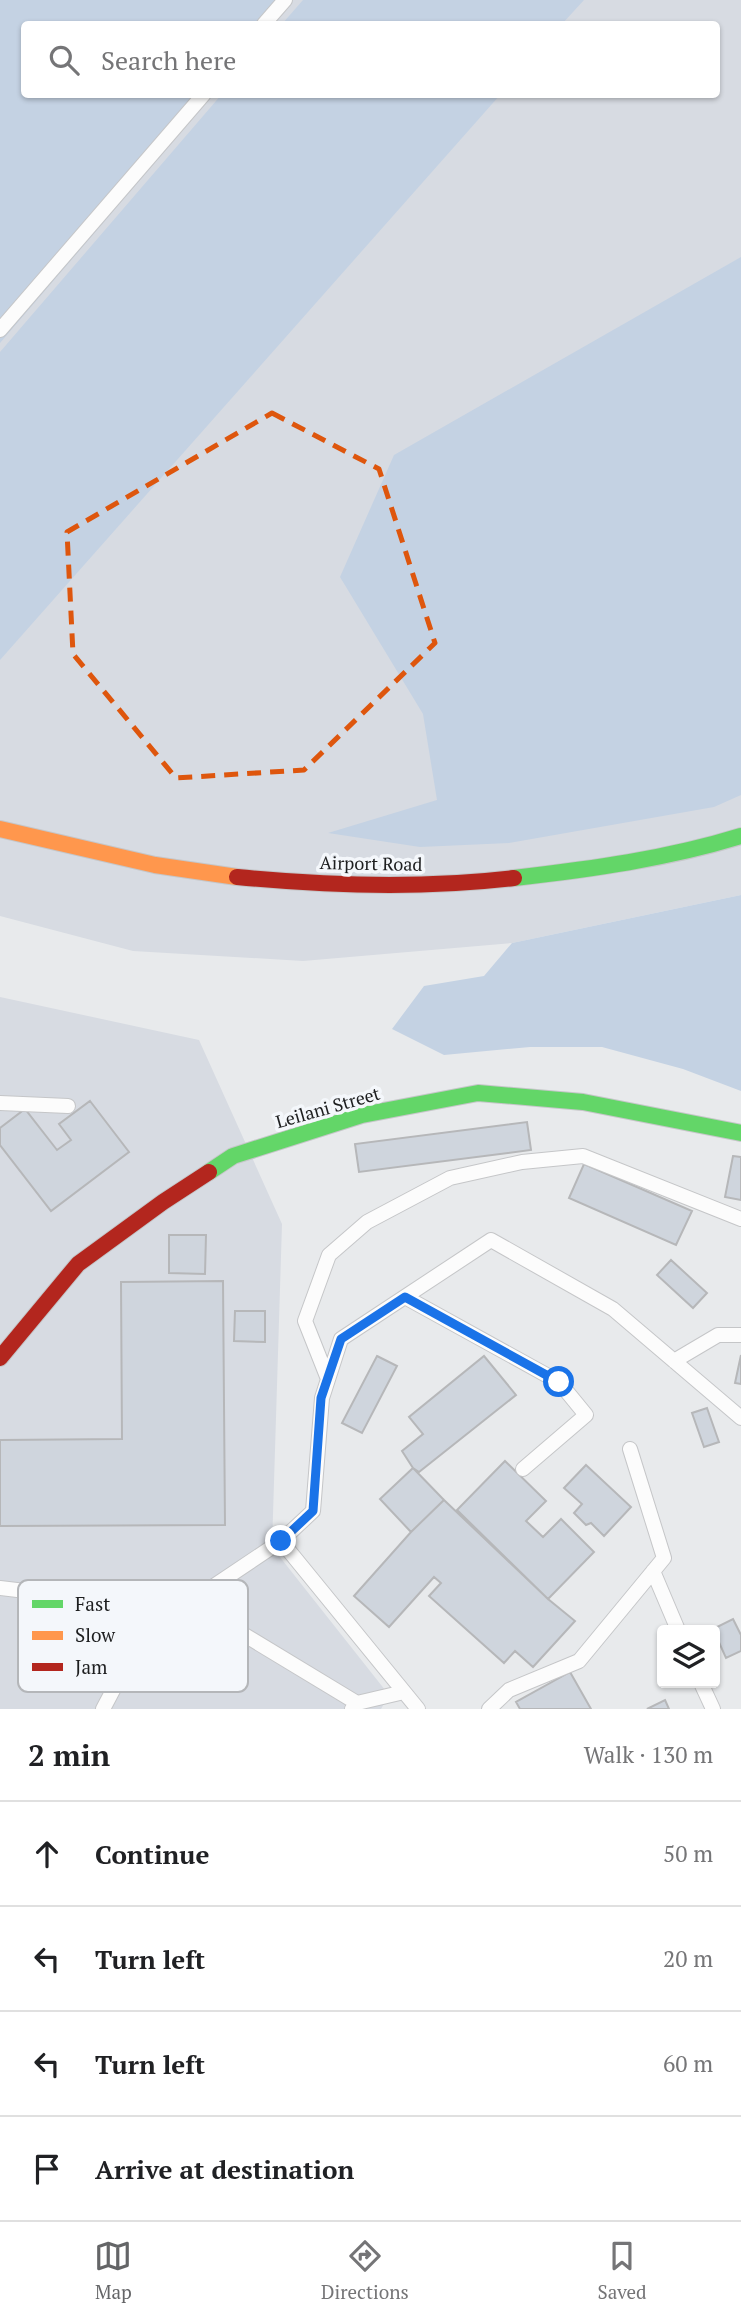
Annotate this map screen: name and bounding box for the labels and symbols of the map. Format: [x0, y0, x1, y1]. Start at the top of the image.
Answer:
street label: Airport Road [319, 850, 423, 876]
street label: Leilani Street [273, 1081, 383, 1133]
route start [543, 1366, 574, 1397]
route end [265, 1525, 296, 1556]
legend [18, 1580, 248, 1692]
text: Fast [75, 1591, 110, 1616]
text: Slow [75, 1622, 116, 1647]
text: Jam [75, 1654, 108, 1679]

